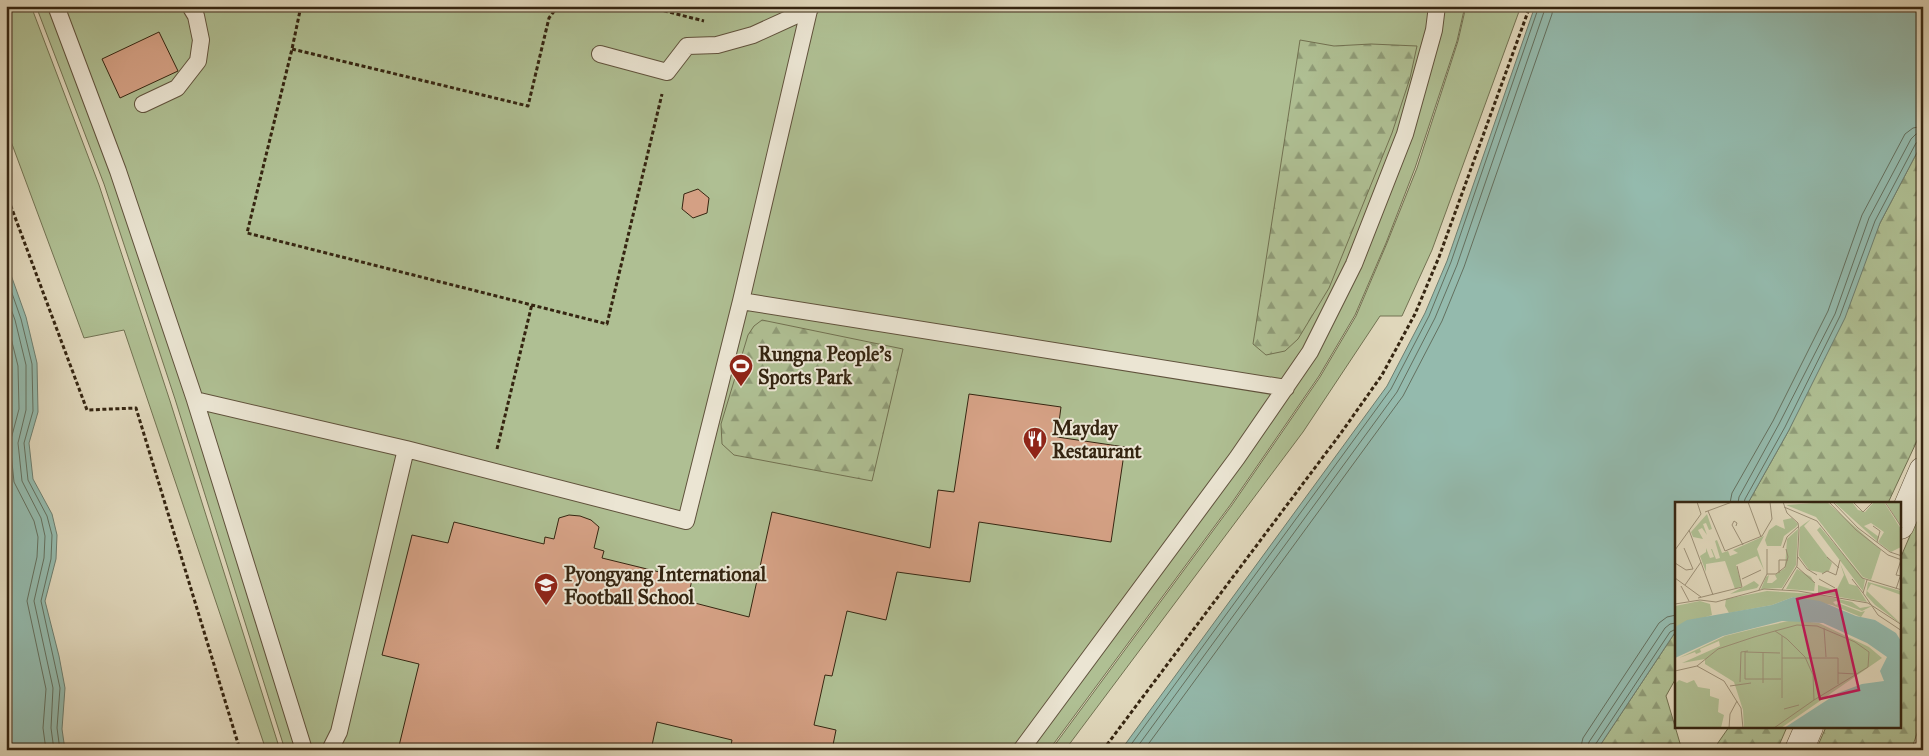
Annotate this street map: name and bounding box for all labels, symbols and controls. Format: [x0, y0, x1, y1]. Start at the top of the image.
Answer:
place label: Rungna People's Sports Park [758, 342, 892, 390]
sports icon: Rungna People's Sports Park [728, 353, 754, 387]
place label: Mayday Restaurant [1052, 416, 1142, 463]
restaurant icon: Mayday Restaurant [1022, 426, 1048, 460]
inset map [1675, 502, 1902, 728]
place label: Pyongyang International Football School [564, 562, 767, 609]
school or university icon: Pyongyang International Football School [533, 572, 559, 606]

